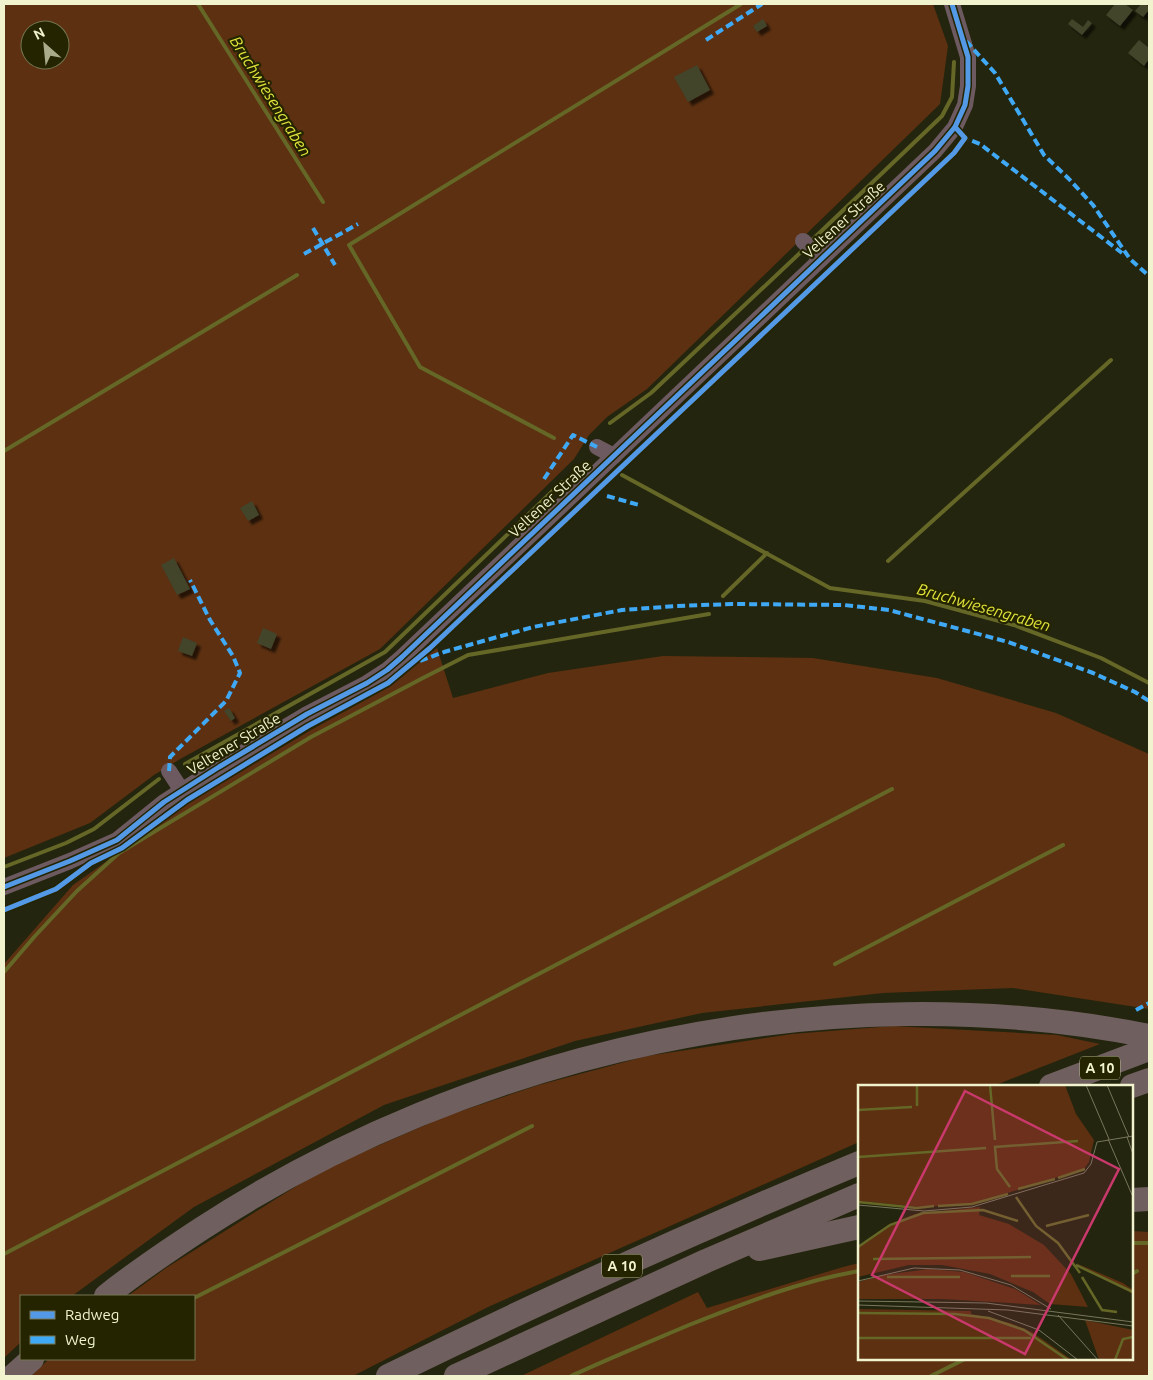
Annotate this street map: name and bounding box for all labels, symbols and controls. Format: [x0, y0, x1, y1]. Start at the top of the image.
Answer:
north arrow [20, 20, 70, 70]
text: N [31, 24, 47, 43]
water label: Bruchwiesengraben [227, 33, 315, 159]
street label: Veltener Straße [799, 177, 888, 262]
street label: Veltener Straße [505, 456, 594, 541]
water label: Bruchwiesengraben [915, 579, 1053, 635]
street label: Veltener Straße [184, 709, 283, 778]
road number: A 10 [1080, 1056, 1120, 1080]
inset map [858, 1085, 1133, 1360]
road number: A 10 [602, 1254, 642, 1278]
legend [20, 1295, 195, 1360]
text: Radweg [65, 1306, 119, 1323]
text: Weg [65, 1331, 96, 1348]

